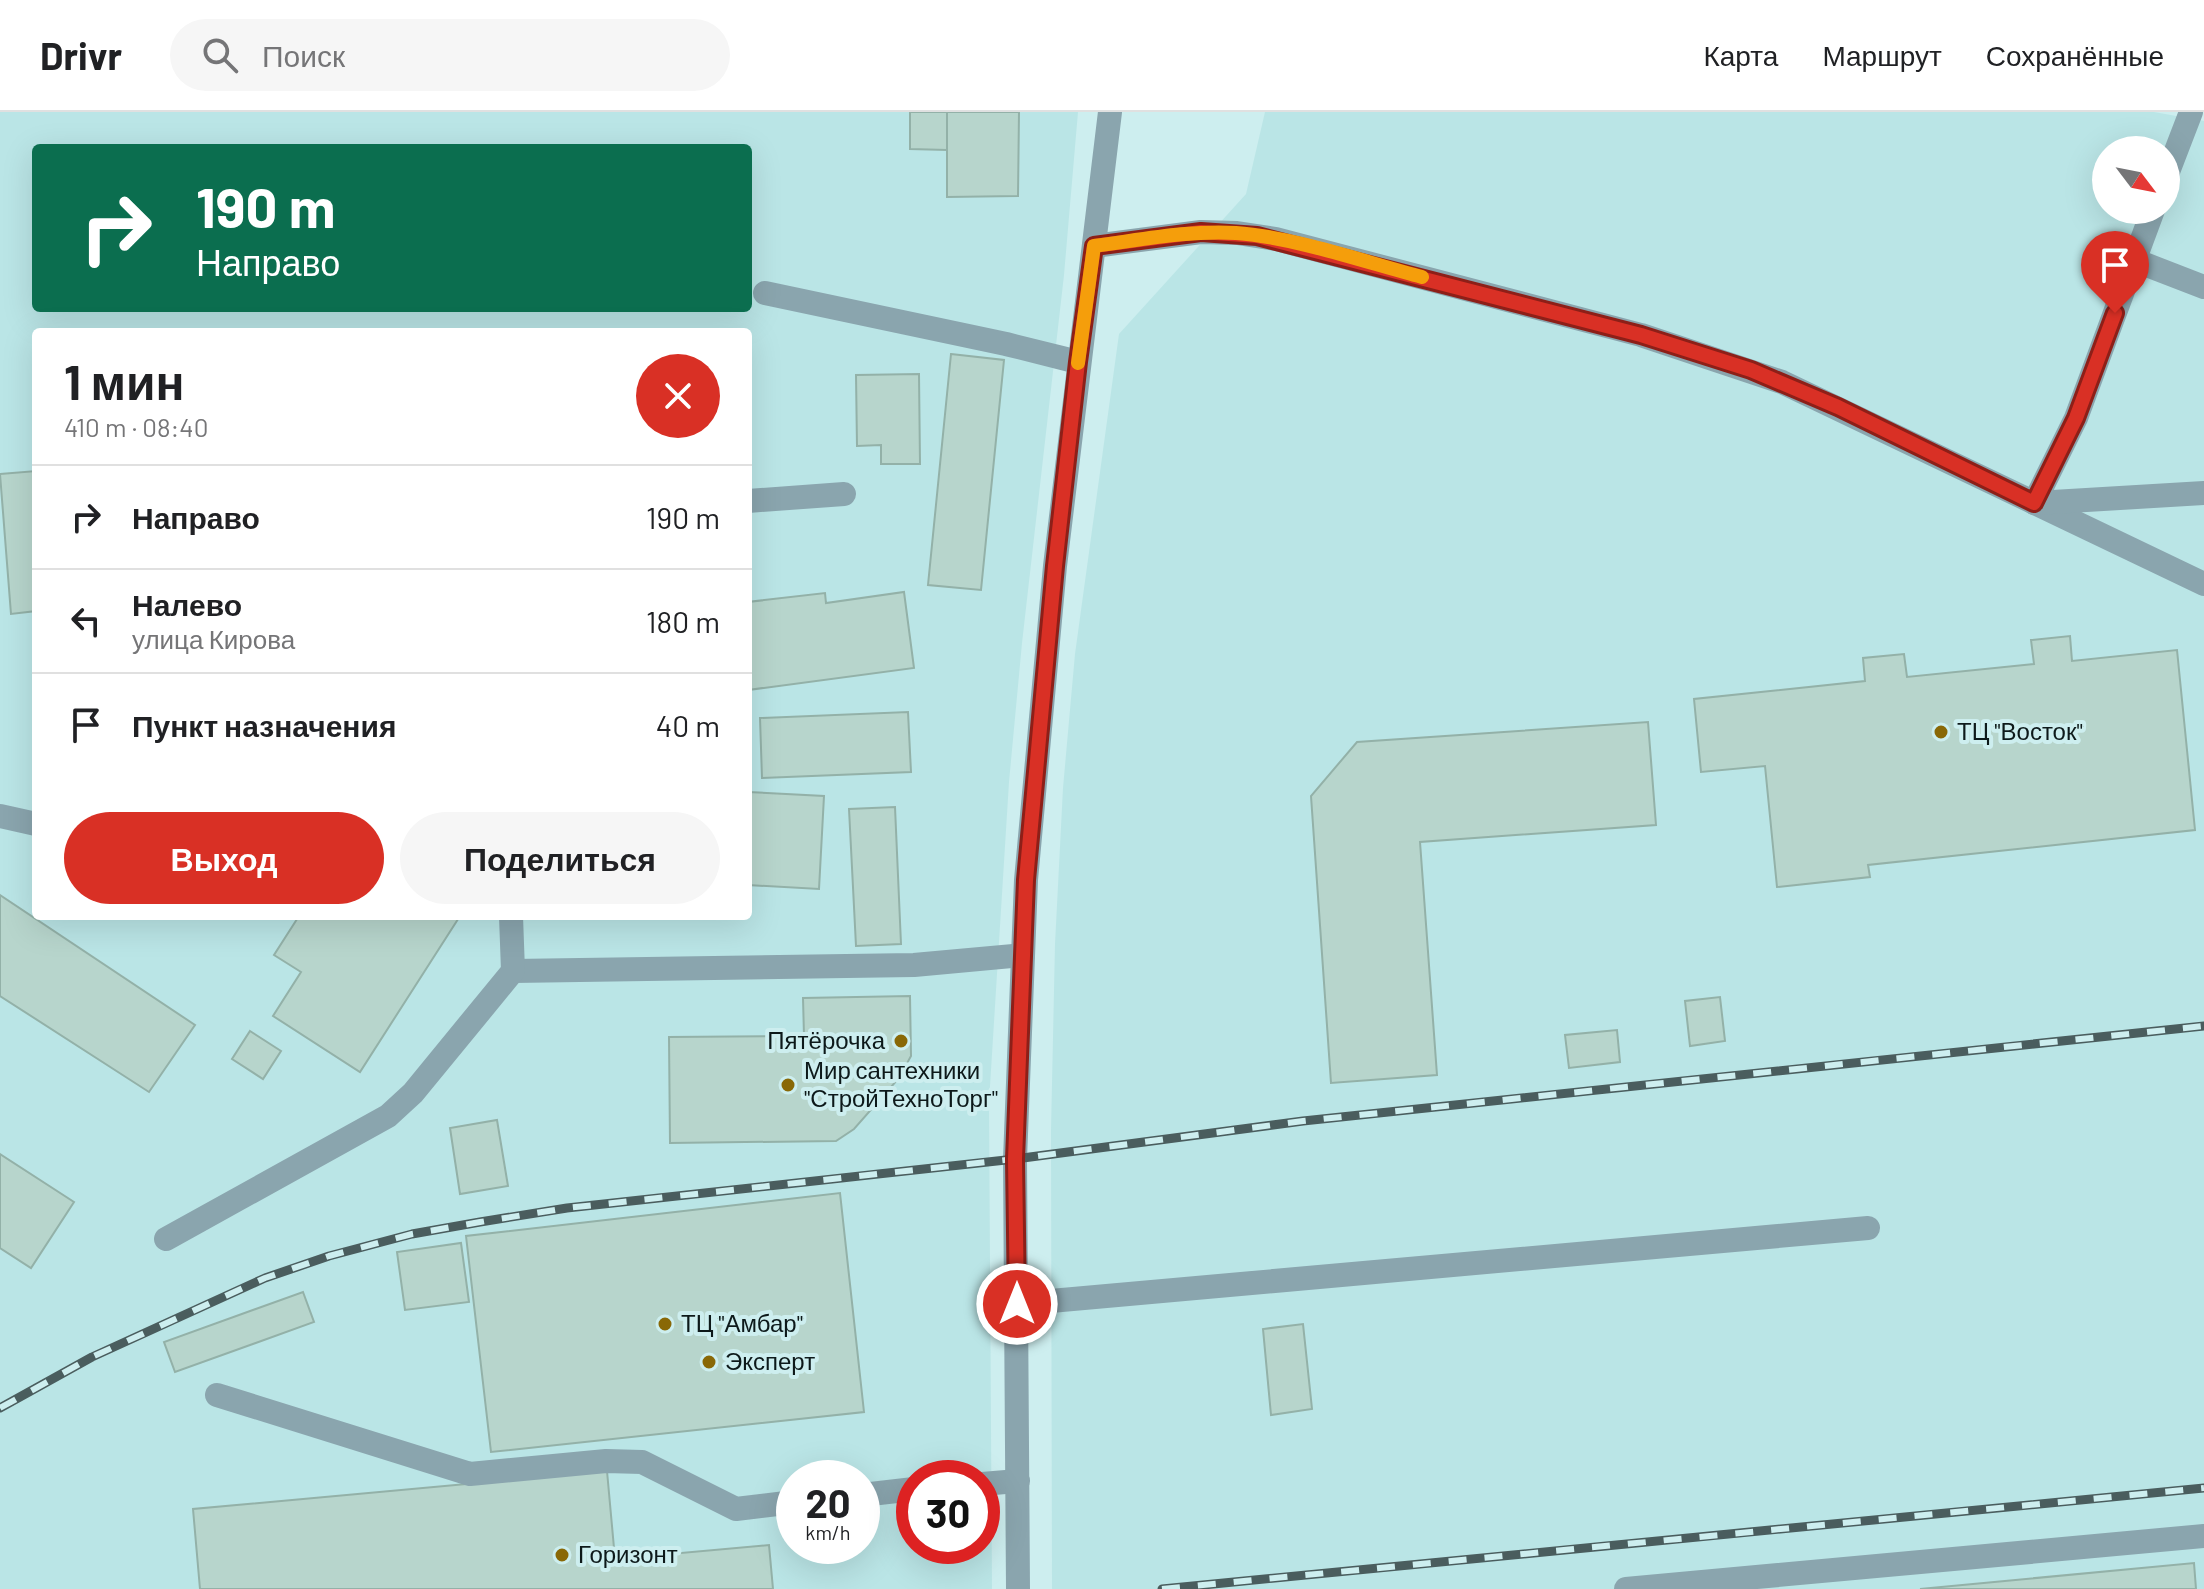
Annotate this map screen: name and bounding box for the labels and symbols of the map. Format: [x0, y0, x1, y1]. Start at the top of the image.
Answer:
north arrow [2092, 136, 2180, 224]
pin [2081, 231, 2149, 313]
place label: ТЦ "Восток" [1957, 716, 2083, 745]
marker: ТЦ "Восток" [1932, 723, 1950, 741]
place label: Пятёрочка [767, 1025, 886, 1054]
marker: Пятёрочка [892, 1032, 910, 1050]
place label: Мир сантехники "СтройТехноТорг" [804, 1055, 998, 1112]
marker: Мир сантехники "СтройТехноТорг" [779, 1076, 797, 1094]
position arrow [975, 1262, 1059, 1346]
place label: ТЦ "Амбар" [681, 1308, 803, 1337]
marker: ТЦ "Амбар" [656, 1315, 674, 1333]
place label: Эксперт [725, 1346, 815, 1375]
marker: Эксперт [700, 1353, 718, 1371]
speed limit sign: 30 [896, 1460, 1000, 1564]
place label: Горизонт [578, 1539, 678, 1568]
marker: Горизонт [553, 1546, 571, 1564]

